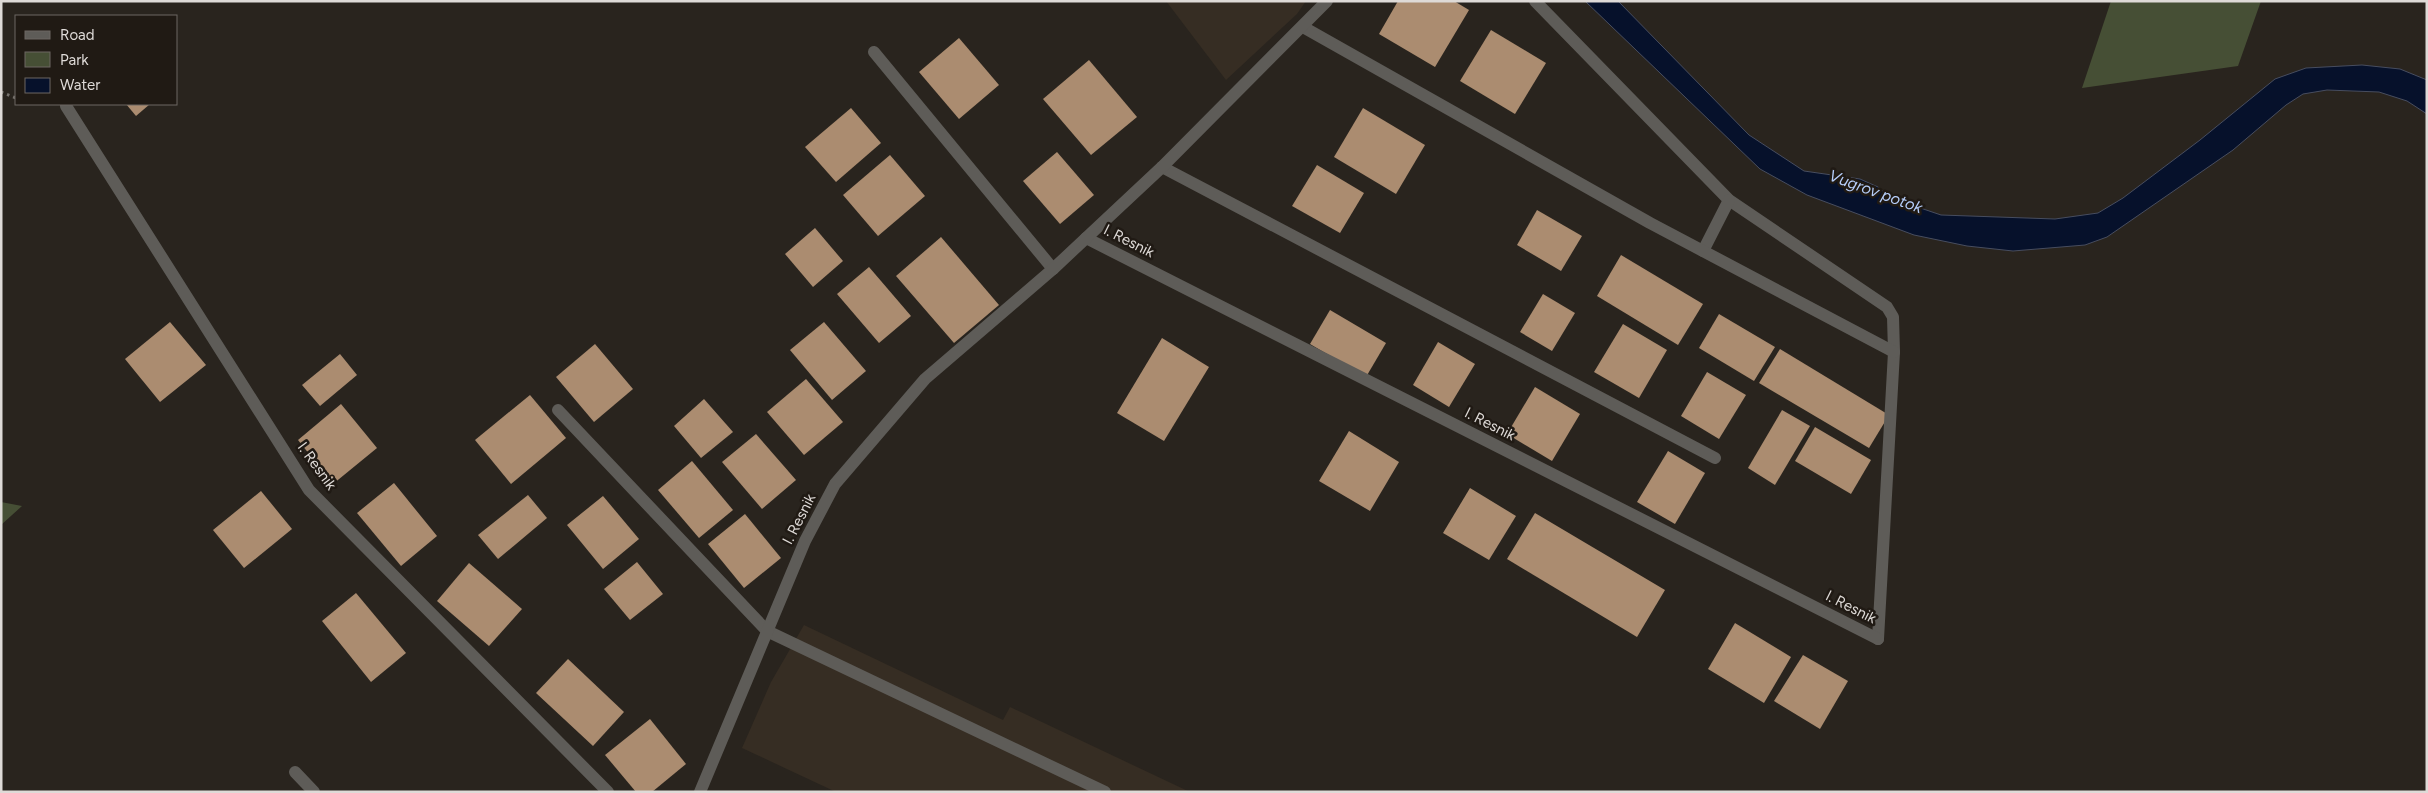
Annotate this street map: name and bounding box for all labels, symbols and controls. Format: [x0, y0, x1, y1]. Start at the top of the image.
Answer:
legend [15, 15, 178, 105]
text: Road [60, 26, 95, 44]
text: Park [60, 51, 89, 69]
text: Water [60, 76, 100, 94]
water label: Vugrov potok [1826, 166, 1926, 218]
street label: I. Resnik [1101, 221, 1158, 262]
street label: I. Resnik [1462, 404, 1519, 445]
street label: I. Resnik [294, 439, 341, 494]
street label: I. Resnik [779, 490, 820, 547]
street label: I. Resnik [1823, 587, 1880, 628]

